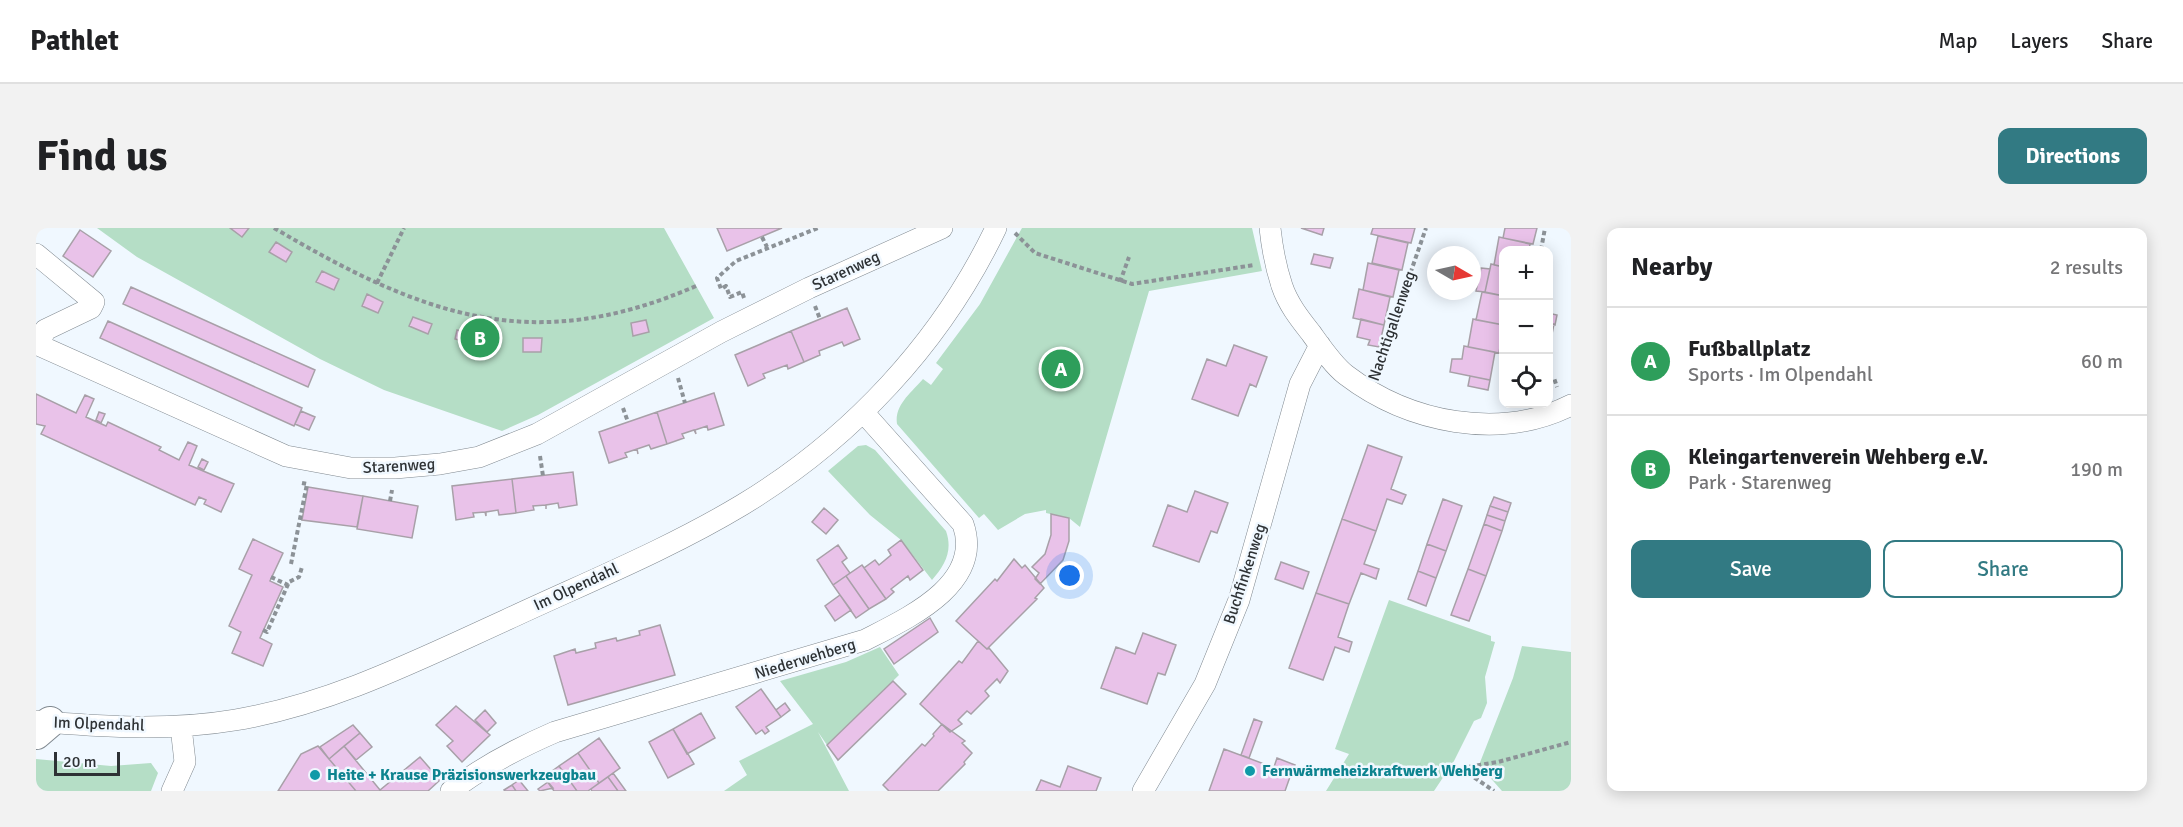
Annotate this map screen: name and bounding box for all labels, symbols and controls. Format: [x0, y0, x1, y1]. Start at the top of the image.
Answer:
text: Pathlet [30, 24, 119, 58]
text: Map [1939, 28, 1977, 54]
text: Layers [2010, 28, 2068, 54]
text: Share [2101, 28, 2153, 54]
button: Directions [1998, 128, 2147, 184]
text: Find us [36, 131, 167, 182]
north arrow [1427, 246, 1481, 300]
map controls [1499, 246, 1553, 408]
button: + [1499, 246, 1553, 300]
street label: Starenweg [809, 247, 883, 295]
text: Nearby [1631, 251, 1712, 283]
text: 2 results [2050, 255, 2123, 280]
street label: Nachtigallenweg [1364, 268, 1420, 384]
button: − [1499, 300, 1553, 354]
pin: B [460, 316, 500, 360]
text: Fußballplatz [1688, 335, 1811, 362]
pin: A [1042, 346, 1080, 392]
text: A [1644, 349, 1657, 374]
text: 60 m [2081, 349, 2123, 374]
button: locate [1499, 354, 1553, 408]
text: Sports · Im Olpendahl [1688, 362, 1873, 387]
text: Kleingartenverein Wehberg e.V. [1688, 443, 1988, 470]
street label: Starenweg [362, 454, 436, 478]
text: B [1644, 457, 1657, 482]
text: 190 m [2070, 457, 2123, 482]
text: Park · Starenweg [1688, 470, 1832, 495]
street label: Buchfinkenweg [1219, 521, 1271, 627]
button: Save [1631, 540, 1871, 598]
button: Share [1883, 540, 2123, 598]
street label: Im Olpendahl [530, 558, 622, 615]
your location [1055, 561, 1084, 590]
street label: Niederwehberg [752, 634, 858, 684]
street label: Im Olpendahl [53, 712, 145, 736]
scale bar [54, 749, 120, 776]
text: 20 m [63, 752, 97, 772]
place label: Fernwärmeheizkraftwerk Wehberg [1262, 761, 1503, 781]
marker: Fernwärmeheizkraftwerk Wehberg [1243, 764, 1257, 778]
place label: Heite + Krause Präzisionswerkzeugbau [327, 765, 596, 785]
marker: Heite + Krause Präzisionswerkzeugbau [308, 768, 322, 782]

